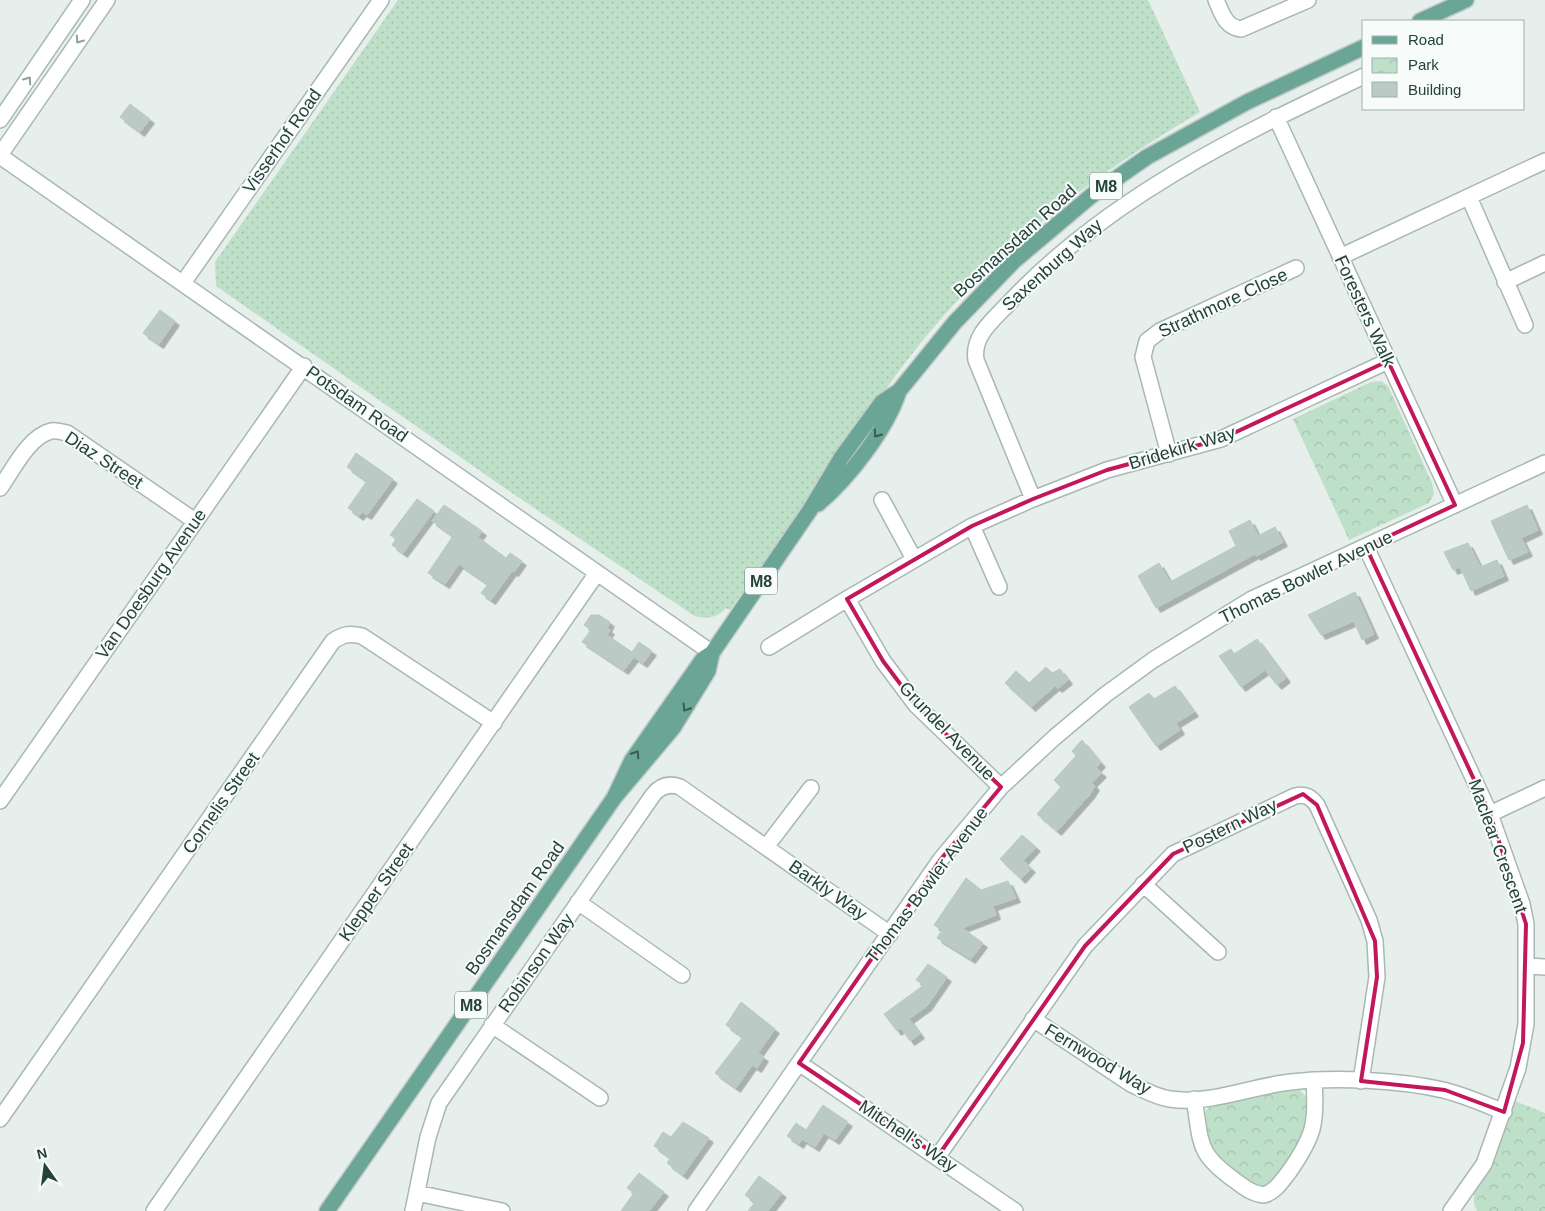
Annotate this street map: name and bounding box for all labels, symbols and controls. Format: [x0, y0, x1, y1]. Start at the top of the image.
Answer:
legend [1362, 20, 1525, 110]
text: Road [1408, 31, 1444, 48]
one-way arrow [76, 35, 86, 44]
text: Park [1408, 56, 1439, 73]
one-way arrow [22, 76, 31, 86]
text: Building [1408, 81, 1461, 98]
street label: Visserhof Road [239, 85, 325, 197]
road number: M8 [1090, 172, 1122, 200]
street label: Bosmansdam Road [950, 181, 1080, 301]
street label: Saxenburg Way [998, 215, 1106, 315]
street label: Foresters Walk [1331, 252, 1400, 371]
street label: Strathmore Close [1155, 264, 1291, 342]
street label: Potsdam Road [302, 362, 412, 446]
street label: Bridekirk Way [1126, 422, 1238, 474]
street label: Diaz Street [61, 427, 147, 493]
one-way arrow [874, 428, 882, 437]
street label: Van Doesburg Avenue [92, 505, 210, 663]
street label: Thomas Bowler Avenue [1216, 526, 1396, 628]
road number: M8 [745, 568, 777, 594]
street label: Grundel Avenue [895, 678, 999, 784]
one-way arrow [682, 702, 692, 711]
street label: Cornelis Street [179, 748, 263, 858]
one-way arrow [630, 751, 639, 760]
street label: Maclear Crescent [1464, 776, 1532, 916]
street label: Postern Way [1180, 795, 1280, 857]
street label: Thomas Bowler Avenue [862, 803, 992, 967]
street label: Bosmansdam Road [461, 838, 569, 978]
street label: Klepper Street [335, 839, 417, 945]
street label: Barkly Way [785, 856, 871, 924]
street label: Robinson Way [494, 910, 578, 1016]
road number: M8 [455, 992, 487, 1018]
street label: Fernwood Way [1041, 1019, 1155, 1099]
street label: Mitchell's Way [855, 1096, 961, 1176]
north arrow [20, 1141, 70, 1191]
text: N [35, 1144, 49, 1162]

